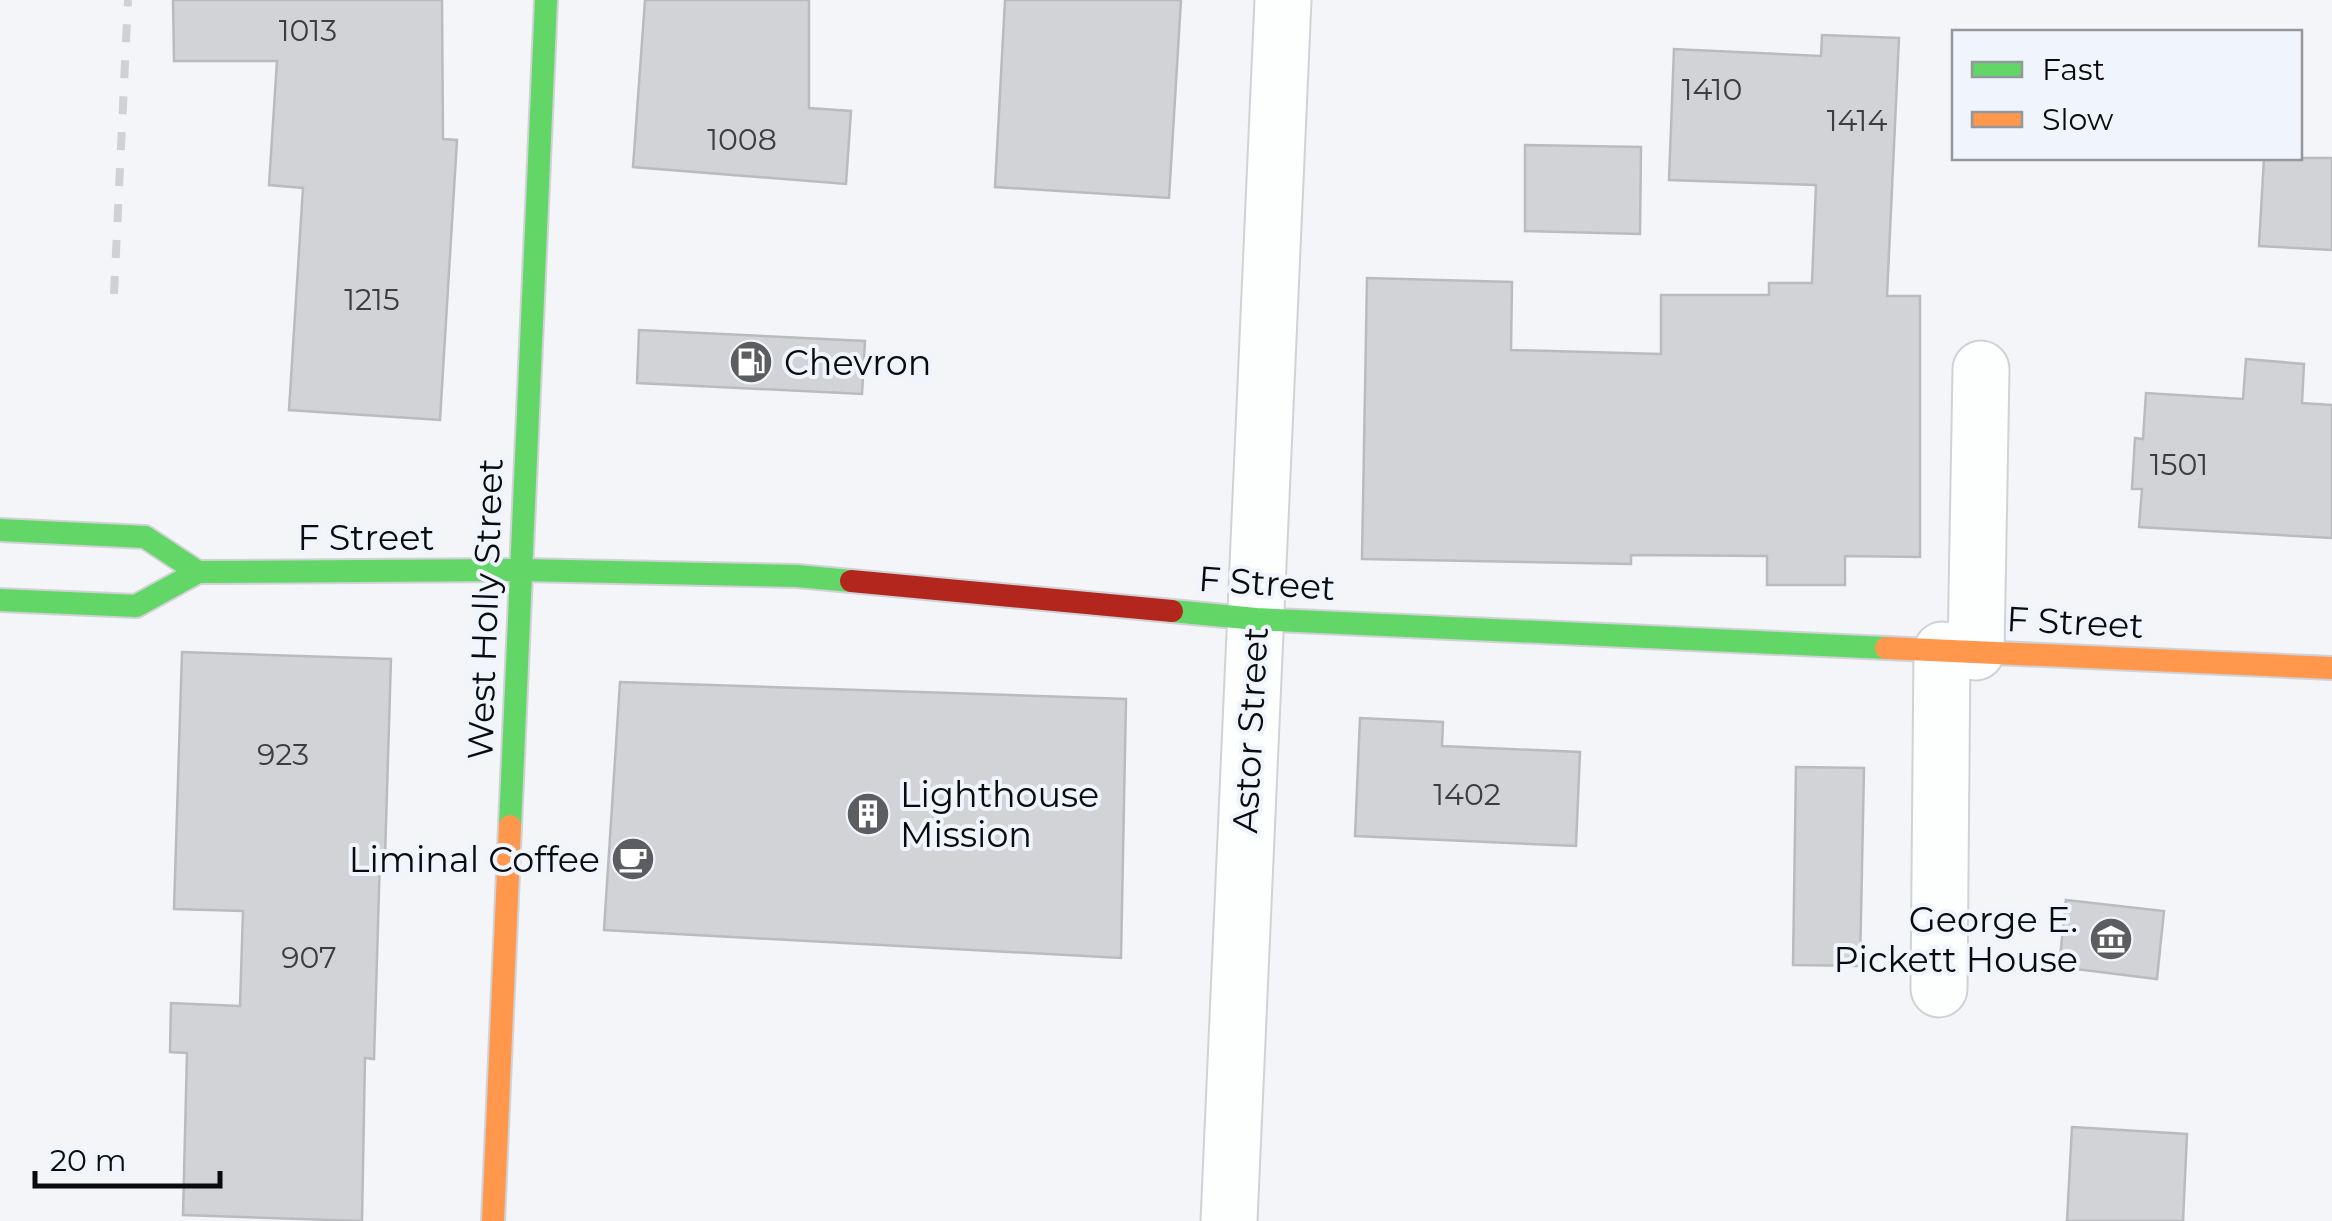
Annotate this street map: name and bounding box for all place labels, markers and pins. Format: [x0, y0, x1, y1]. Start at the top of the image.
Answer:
fuel station icon: Chevron [728, 339, 774, 385]
place label: Chevron [784, 341, 931, 384]
place label: Lighthouse Mission [900, 773, 1099, 856]
building icon: Lighthouse Mission [845, 791, 891, 837]
cafe icon: Liminal Coffee [610, 836, 656, 882]
place label: Liminal Coffee [349, 838, 600, 881]
place label: George E. Pickett House [1833, 898, 2078, 981]
museum icon: George E. Pickett House [2088, 916, 2134, 962]

